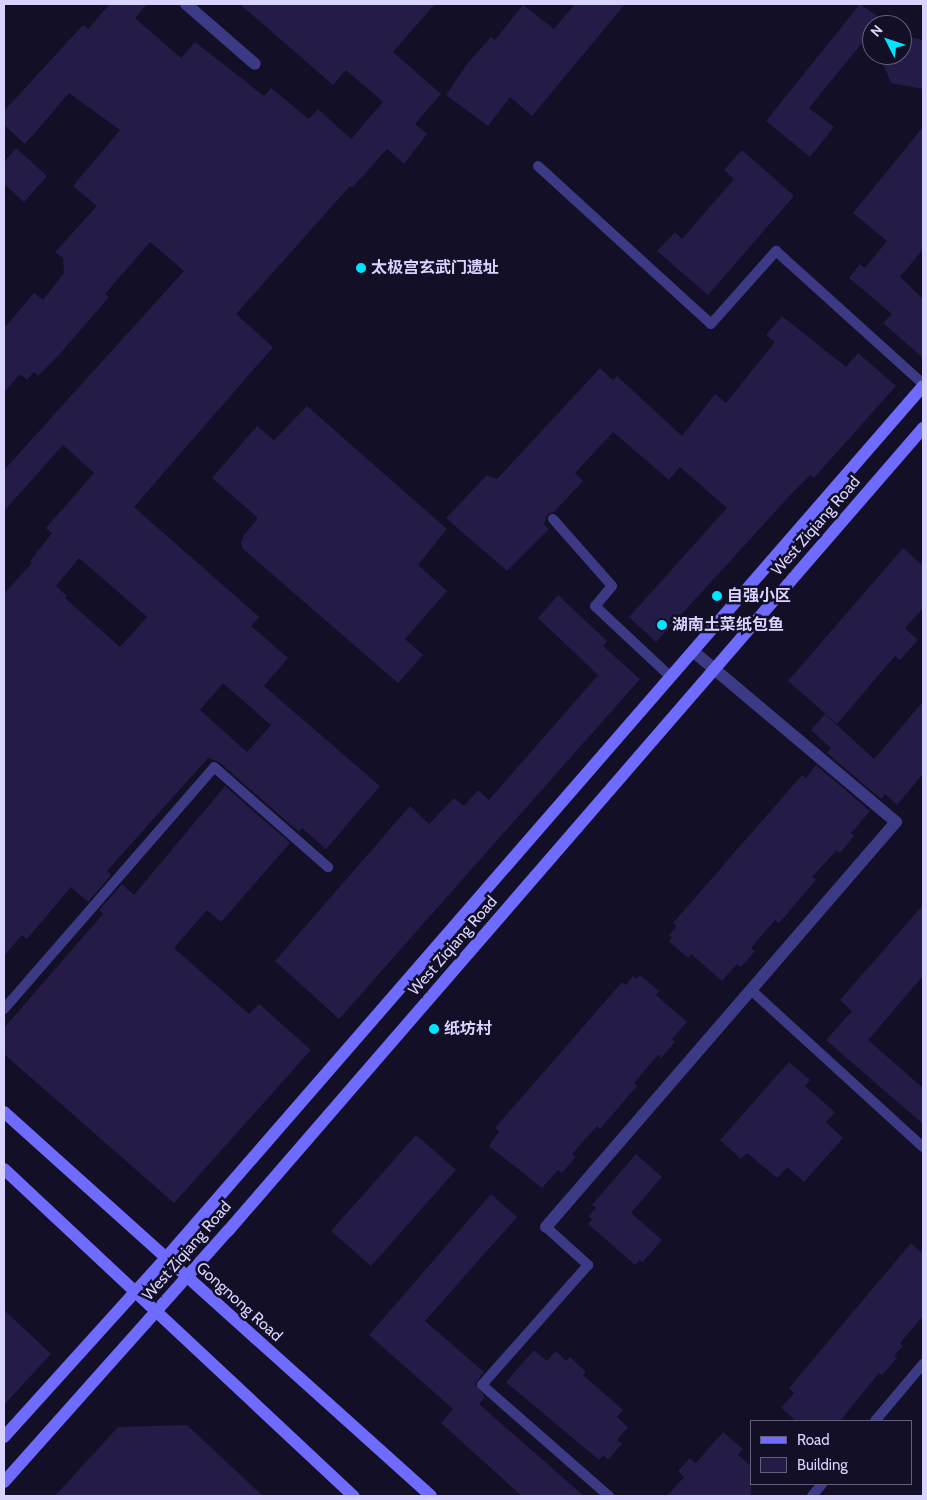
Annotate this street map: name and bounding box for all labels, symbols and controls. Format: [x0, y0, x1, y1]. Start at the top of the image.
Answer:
north arrow [862, 15, 912, 65]
text: N [866, 21, 886, 40]
place label: 太极宫玄武门遗址 [371, 258, 499, 278]
marker: 太极宫玄武门遗址 [355, 262, 367, 274]
street label: West Ziqiang Road [768, 472, 864, 580]
place label: 自强小区 [727, 586, 791, 606]
marker: 自强小区 [711, 590, 723, 602]
place label: 湖南土菜纸包鱼 [672, 615, 784, 635]
marker: 湖南土菜纸包鱼 [656, 619, 668, 631]
street label: West Ziqiang Road [405, 892, 501, 1000]
place label: 纸坊村 [444, 1019, 492, 1039]
marker: 纸坊村 [428, 1023, 440, 1035]
street label: West Ziqiang Road [139, 1197, 235, 1305]
street label: Gongnong Road [192, 1258, 286, 1346]
legend [750, 1420, 912, 1485]
text: Road [797, 1431, 830, 1449]
text: Building [797, 1456, 848, 1474]

